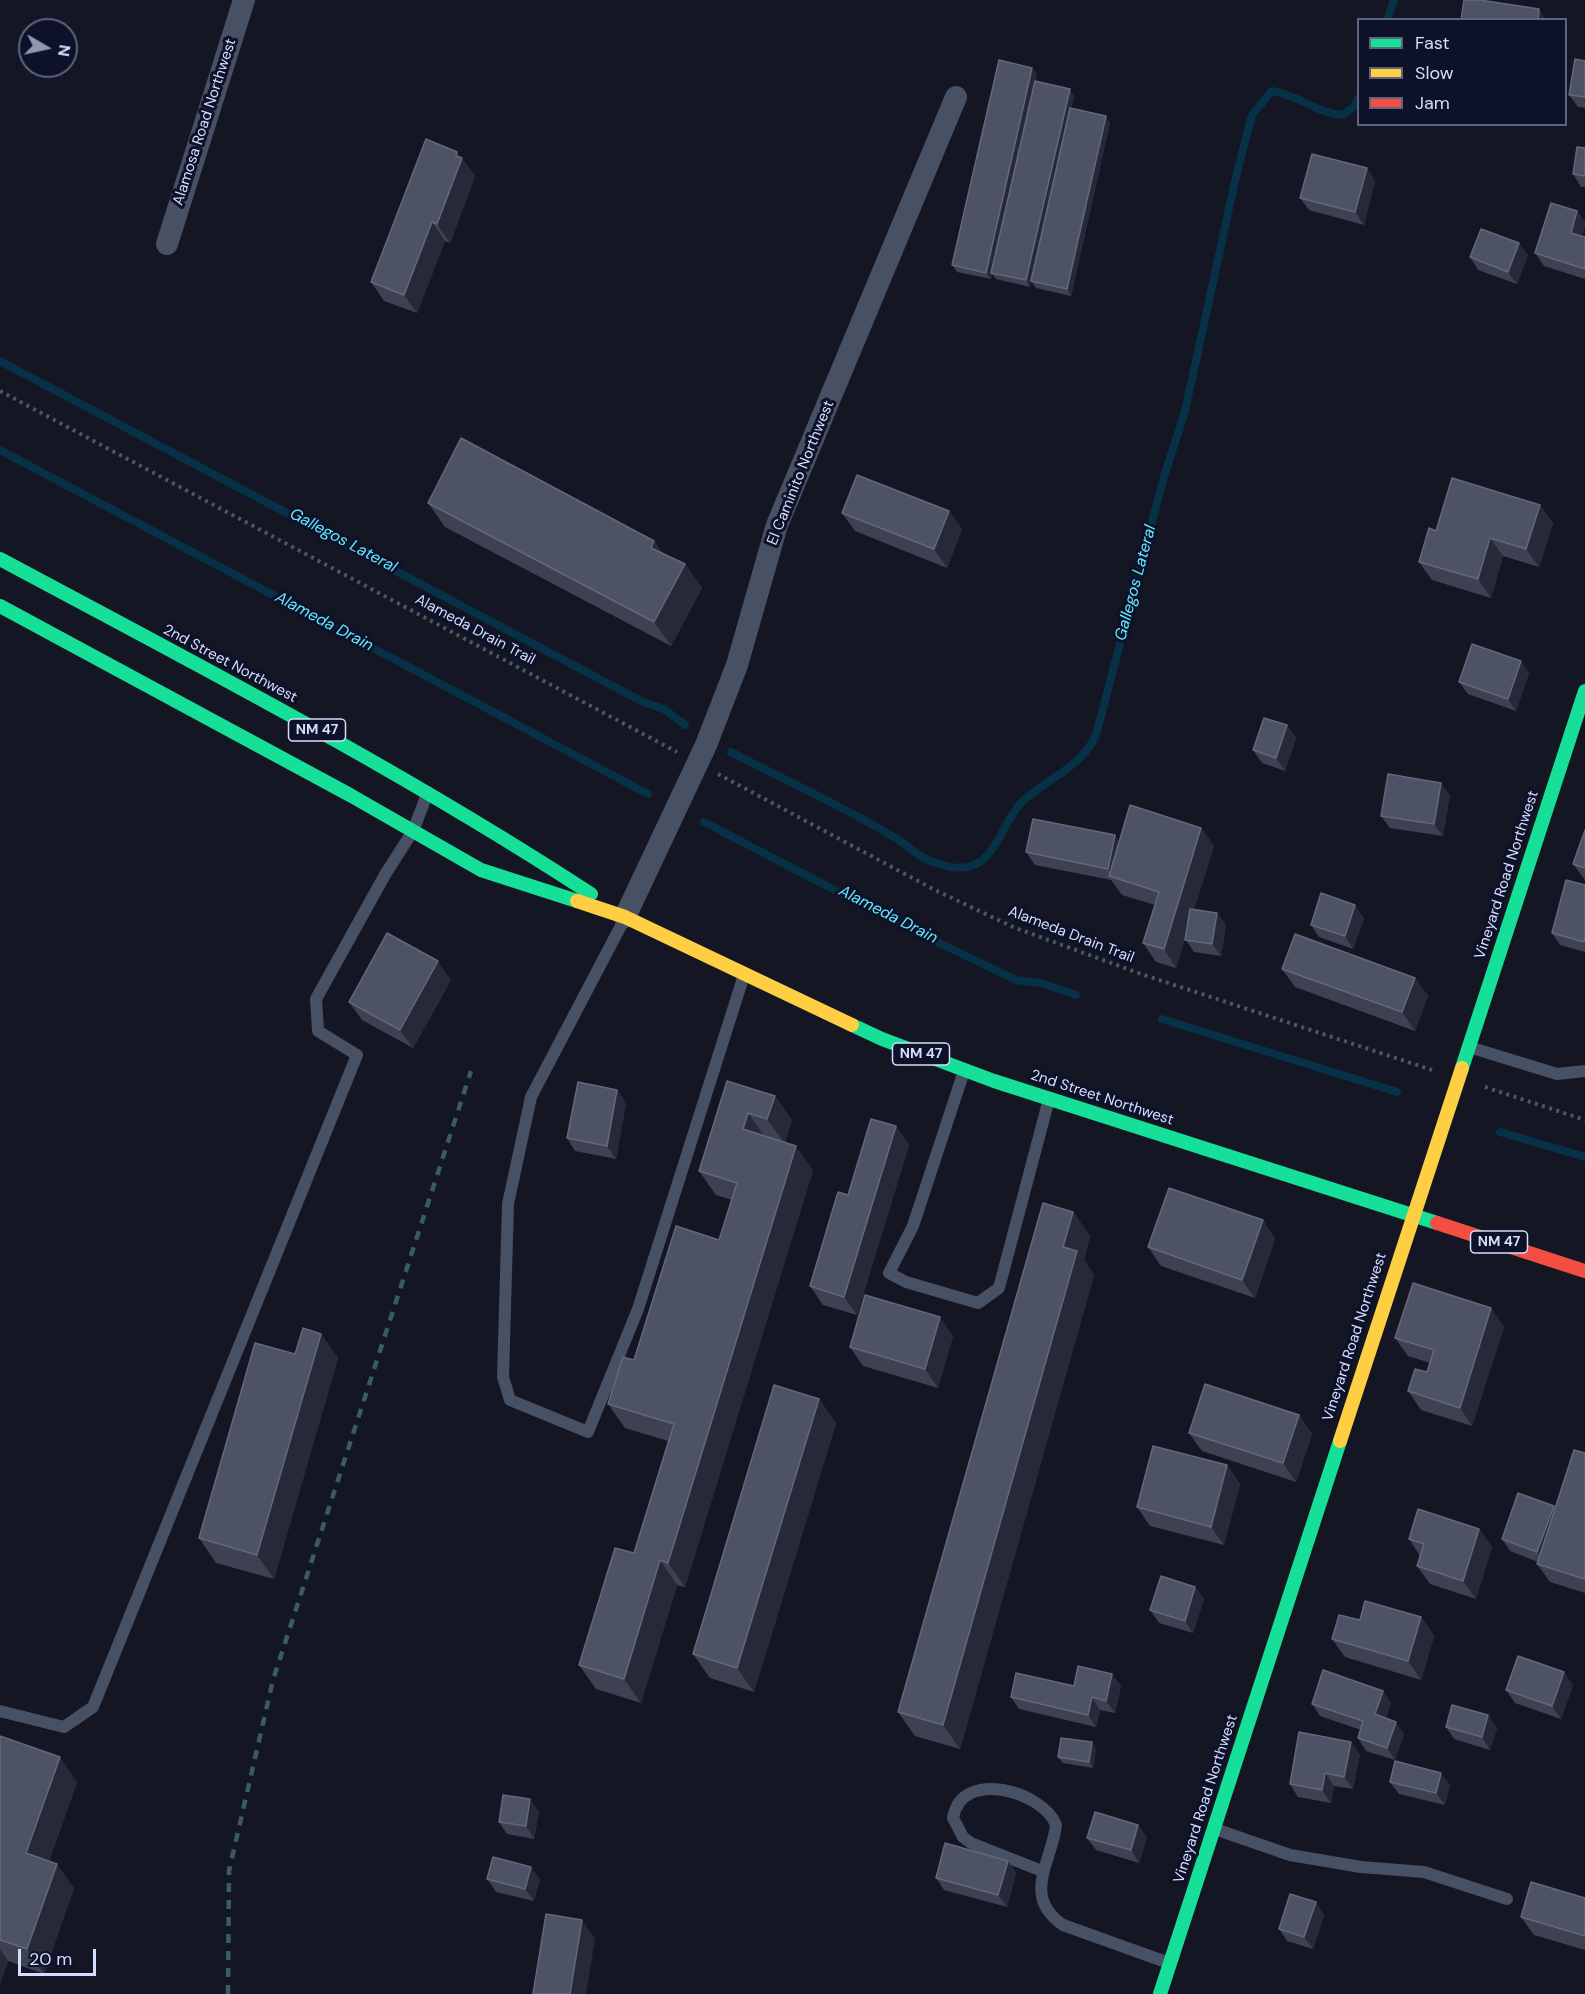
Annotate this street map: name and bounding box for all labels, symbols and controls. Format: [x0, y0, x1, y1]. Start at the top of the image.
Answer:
north arrow [18, 18, 78, 78]
legend [1357, 18, 1567, 126]
text: Fast [1415, 31, 1450, 55]
street label: Alamosa Road Northwest [169, 36, 241, 208]
text: N [53, 43, 76, 58]
text: Slow [1415, 61, 1454, 85]
text: Jam [1415, 91, 1450, 115]
street label: El Caminito Northwest [764, 398, 838, 548]
water label: Gallegos Lateral [286, 505, 400, 577]
water label: Gallegos Lateral [1111, 523, 1161, 643]
water label: Alameda Drain [272, 588, 376, 656]
street label: Alameda Drain Trail [412, 591, 538, 669]
street label: 2nd Street Northwest [160, 621, 300, 707]
road number: NM 47 [288, 719, 346, 741]
street label: Vineyard Road Northwest [1471, 788, 1543, 962]
water label: Alameda Drain [835, 882, 941, 948]
street label: Alameda Drain Trail [1006, 903, 1136, 967]
road number: NM 47 [892, 1043, 950, 1065]
street label: 2nd Street Northwest [1028, 1066, 1176, 1130]
road number: NM 47 [1470, 1231, 1528, 1253]
street label: Vineyard Road Northwest [1319, 1250, 1391, 1424]
street label: Vineyard Road Northwest [1170, 1712, 1242, 1886]
scale bar [21, 1937, 99, 1975]
text: 20 m [29, 1947, 72, 1971]

